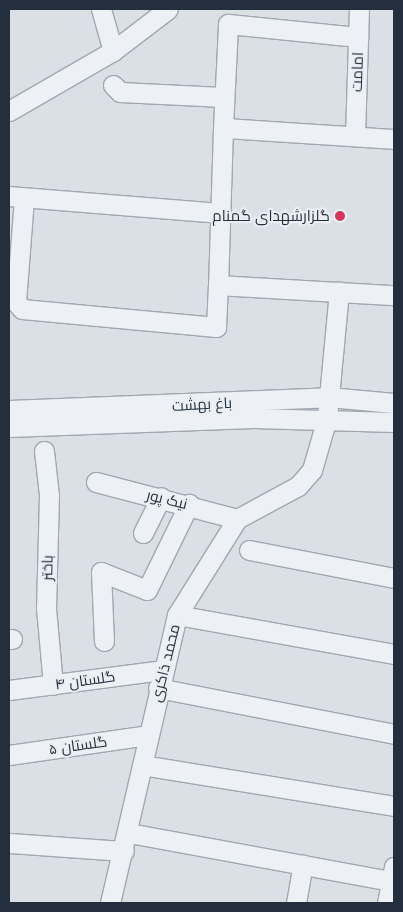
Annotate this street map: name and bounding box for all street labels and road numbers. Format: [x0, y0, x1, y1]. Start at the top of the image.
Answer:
street label: امامت [347, 52, 367, 92]
street label: باغ بهشت [172, 393, 232, 415]
street label: نیک پور [145, 485, 189, 513]
street label: باختر [38, 555, 56, 581]
street label: محمد ذاکری [147, 622, 183, 704]
street label: گلستان ۴ [54, 667, 116, 693]
street label: گلستان ۵ [48, 732, 108, 758]

